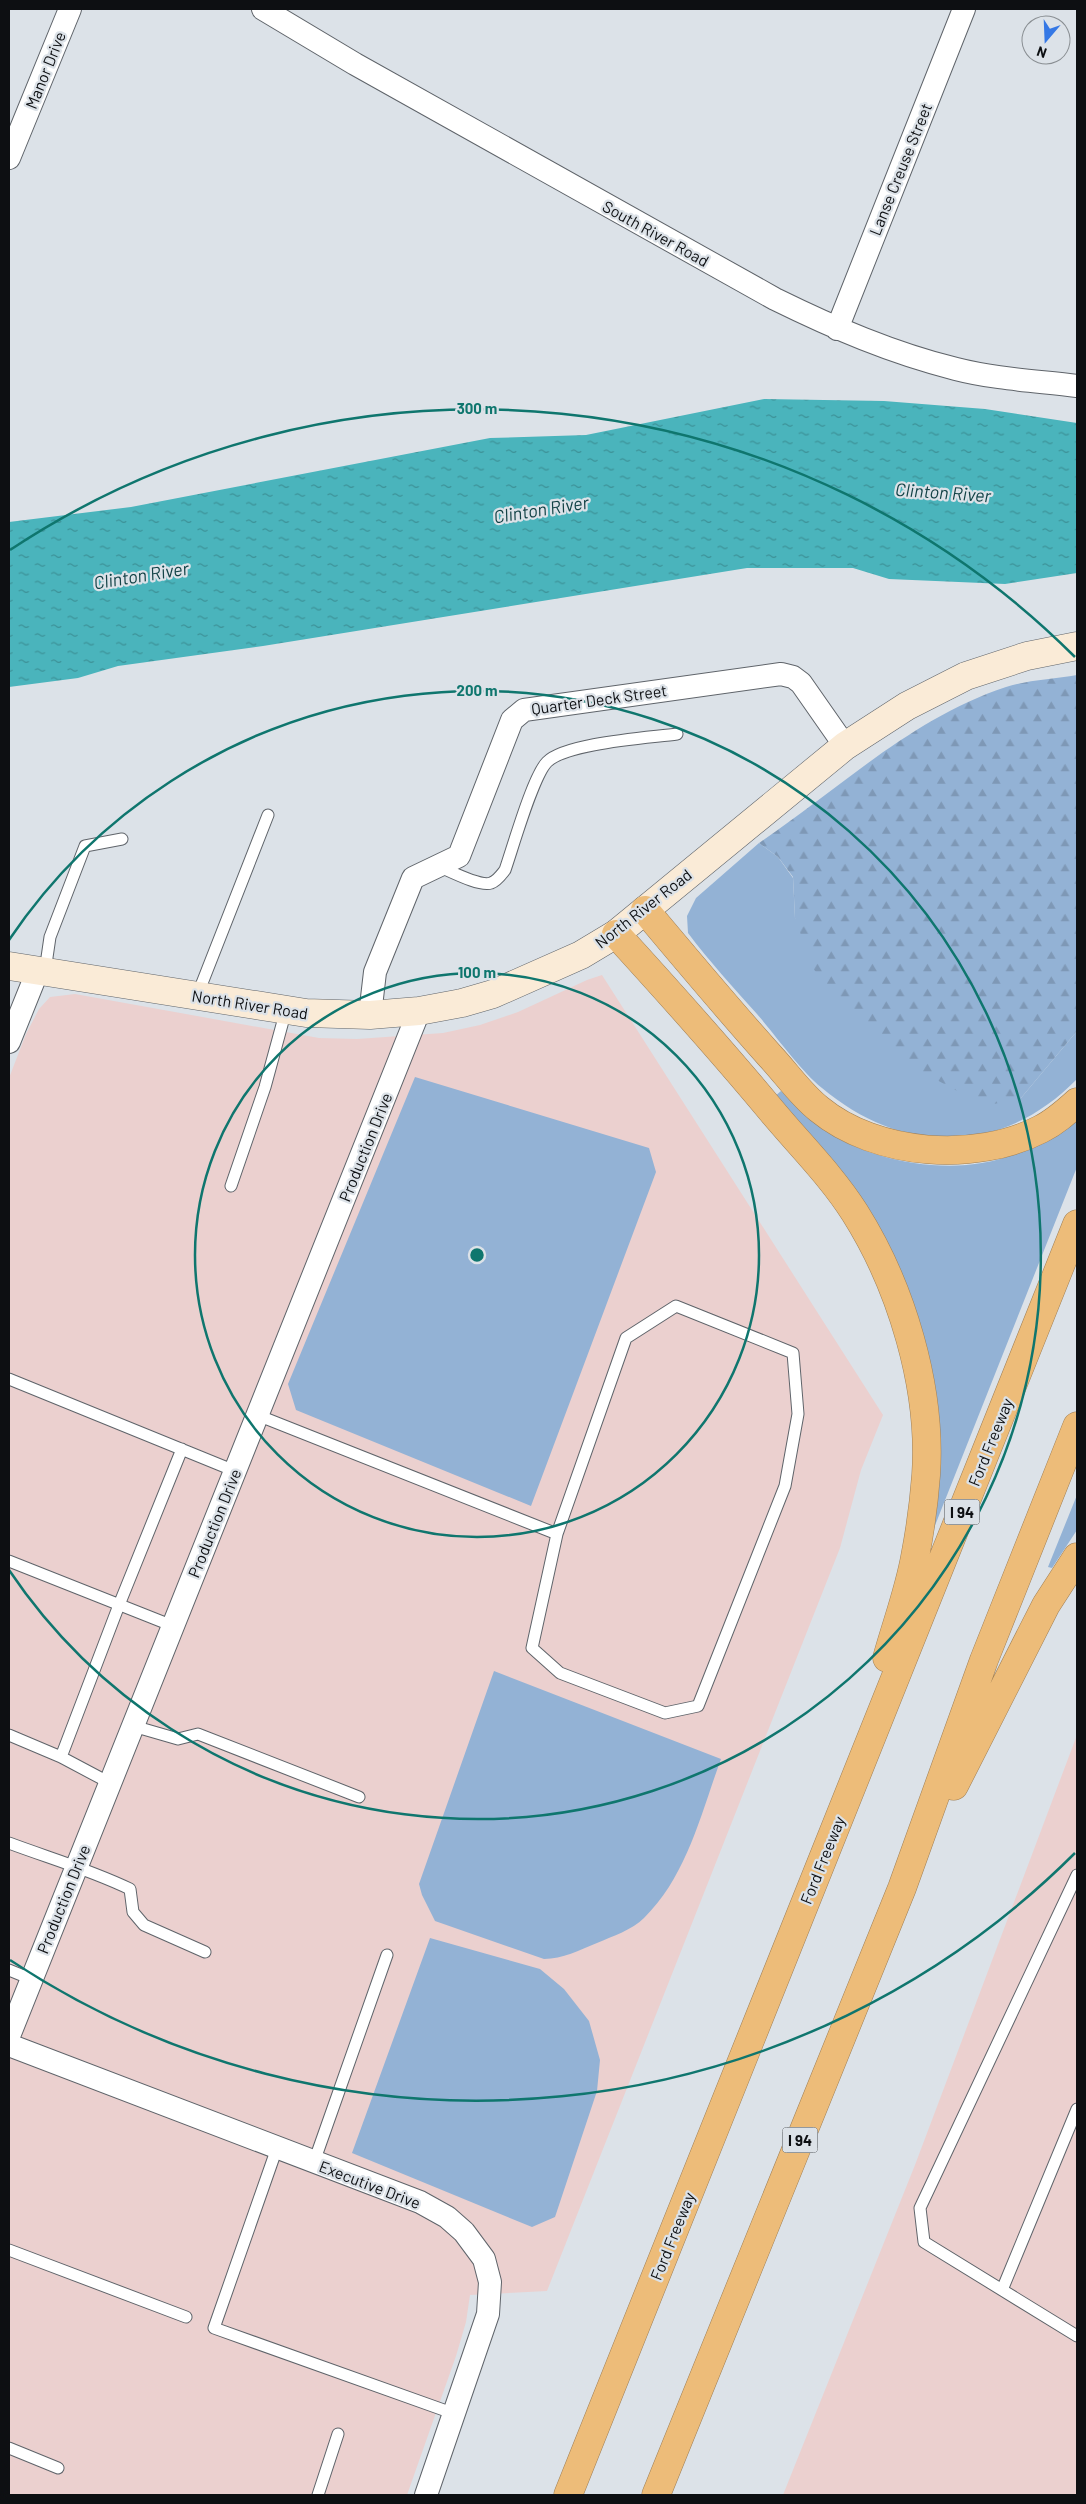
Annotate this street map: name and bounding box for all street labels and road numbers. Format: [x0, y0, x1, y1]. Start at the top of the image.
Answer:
street label: Manor Drive [21, 29, 69, 111]
street label: Lanse Creuse Street [865, 100, 935, 238]
street label: South River Road [600, 196, 712, 270]
street label: Quarter Deck Street [530, 680, 668, 718]
street label: North River Road [591, 864, 695, 952]
street label: North River Road [191, 985, 309, 1023]
street label: Production Drive [335, 1090, 395, 1204]
street label: Ford Freeway [964, 1395, 1016, 1489]
street label: Production Drive [184, 1466, 244, 1580]
road number: I 94 [944, 1500, 980, 1524]
street label: Ford Freeway [796, 1813, 848, 1907]
street label: Production Drive [33, 1842, 93, 1956]
road number: I 94 [782, 2128, 818, 2152]
street label: Executive Drive [317, 2156, 423, 2212]
street label: Ford Freeway [646, 2189, 698, 2283]

